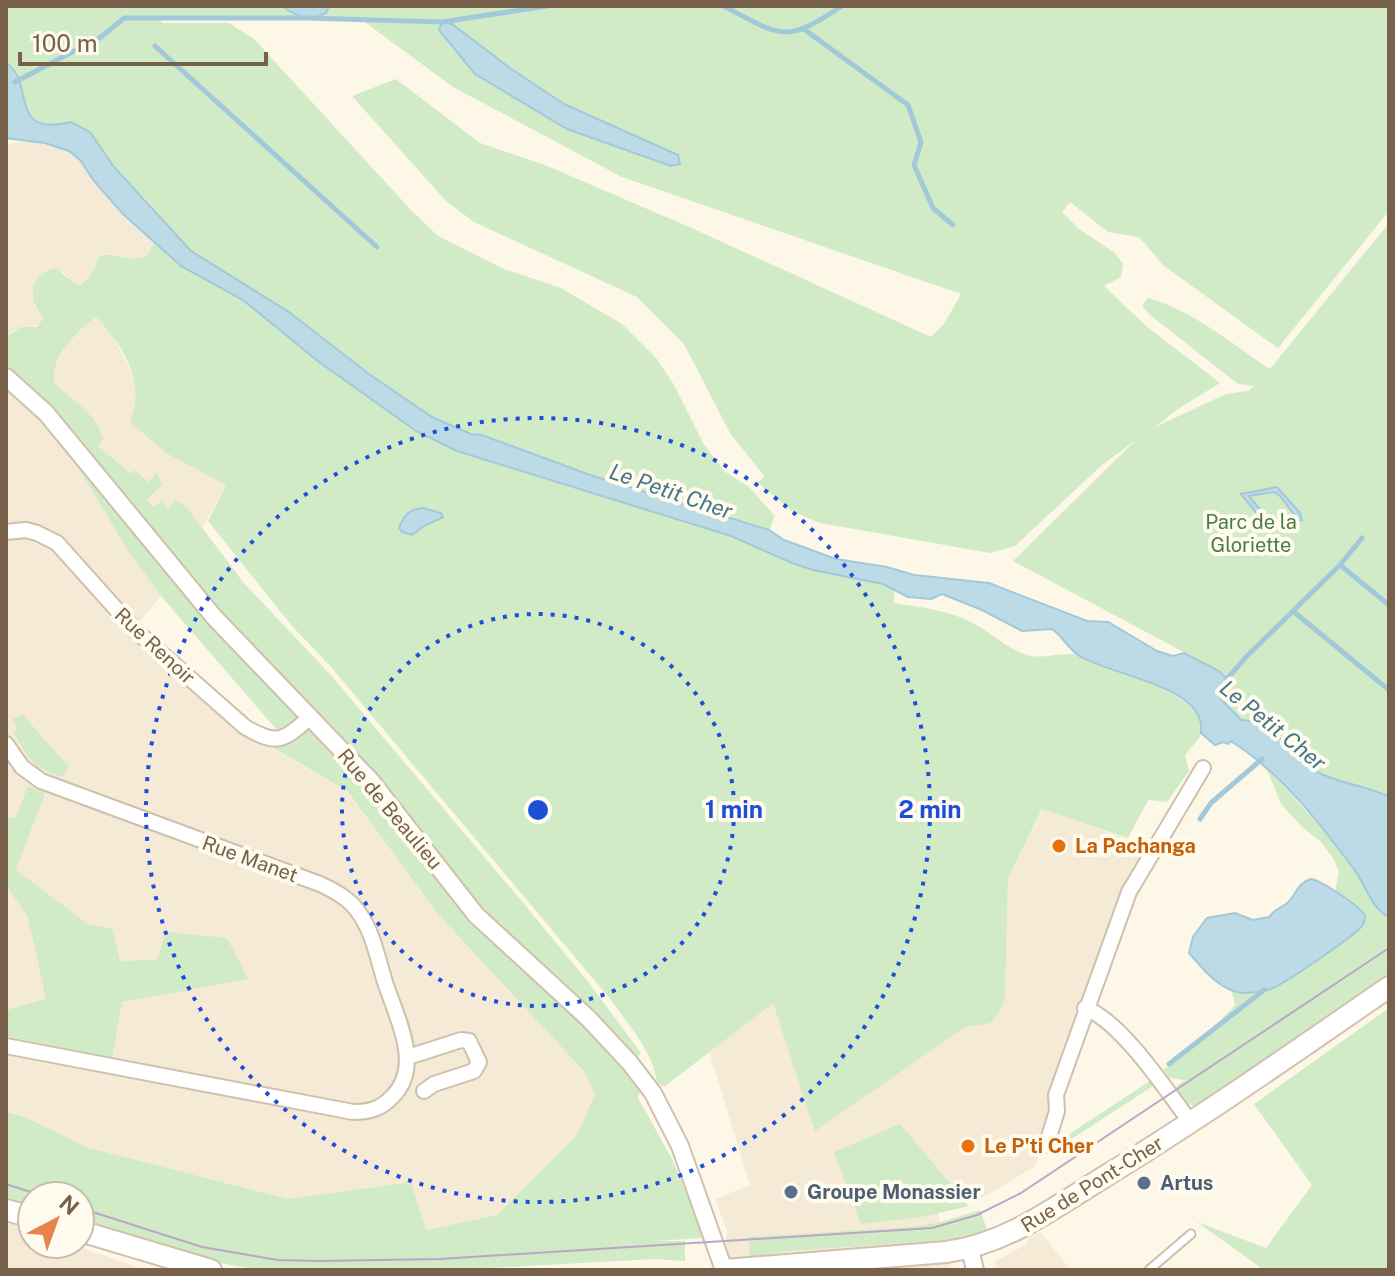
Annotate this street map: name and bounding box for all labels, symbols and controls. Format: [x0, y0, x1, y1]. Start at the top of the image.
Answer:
scale bar [20, 16, 266, 66]
text: 100 m [32, 29, 98, 57]
water label: Le Petit Cher [606, 458, 737, 524]
park label: Parc de la Gloriette [1205, 510, 1297, 557]
street label: Rue Renoir [110, 603, 200, 689]
water label: Le Petit Cher [1215, 674, 1332, 776]
street label: Rue de Beaulieu [333, 744, 447, 874]
text: 1 min [705, 795, 763, 823]
text: 2 min [899, 795, 961, 823]
centre of rings [524, 796, 552, 824]
street label: Rue Manet [199, 831, 301, 887]
place label: La Pachanga [1075, 834, 1196, 858]
marker: La Pachanga [1050, 837, 1068, 855]
street label: Rue de Pont-Cher [1017, 1131, 1168, 1237]
place label: Le P'ti Cher [984, 1134, 1094, 1158]
marker: Le P'ti Cher [959, 1137, 977, 1155]
place label: Artus [1160, 1171, 1213, 1195]
marker: Artus [1135, 1174, 1153, 1192]
north arrow [16, 1180, 96, 1260]
place label: Groupe Monassier [807, 1180, 981, 1204]
marker: Groupe Monassier [782, 1183, 800, 1201]
text: N [54, 1189, 84, 1220]

